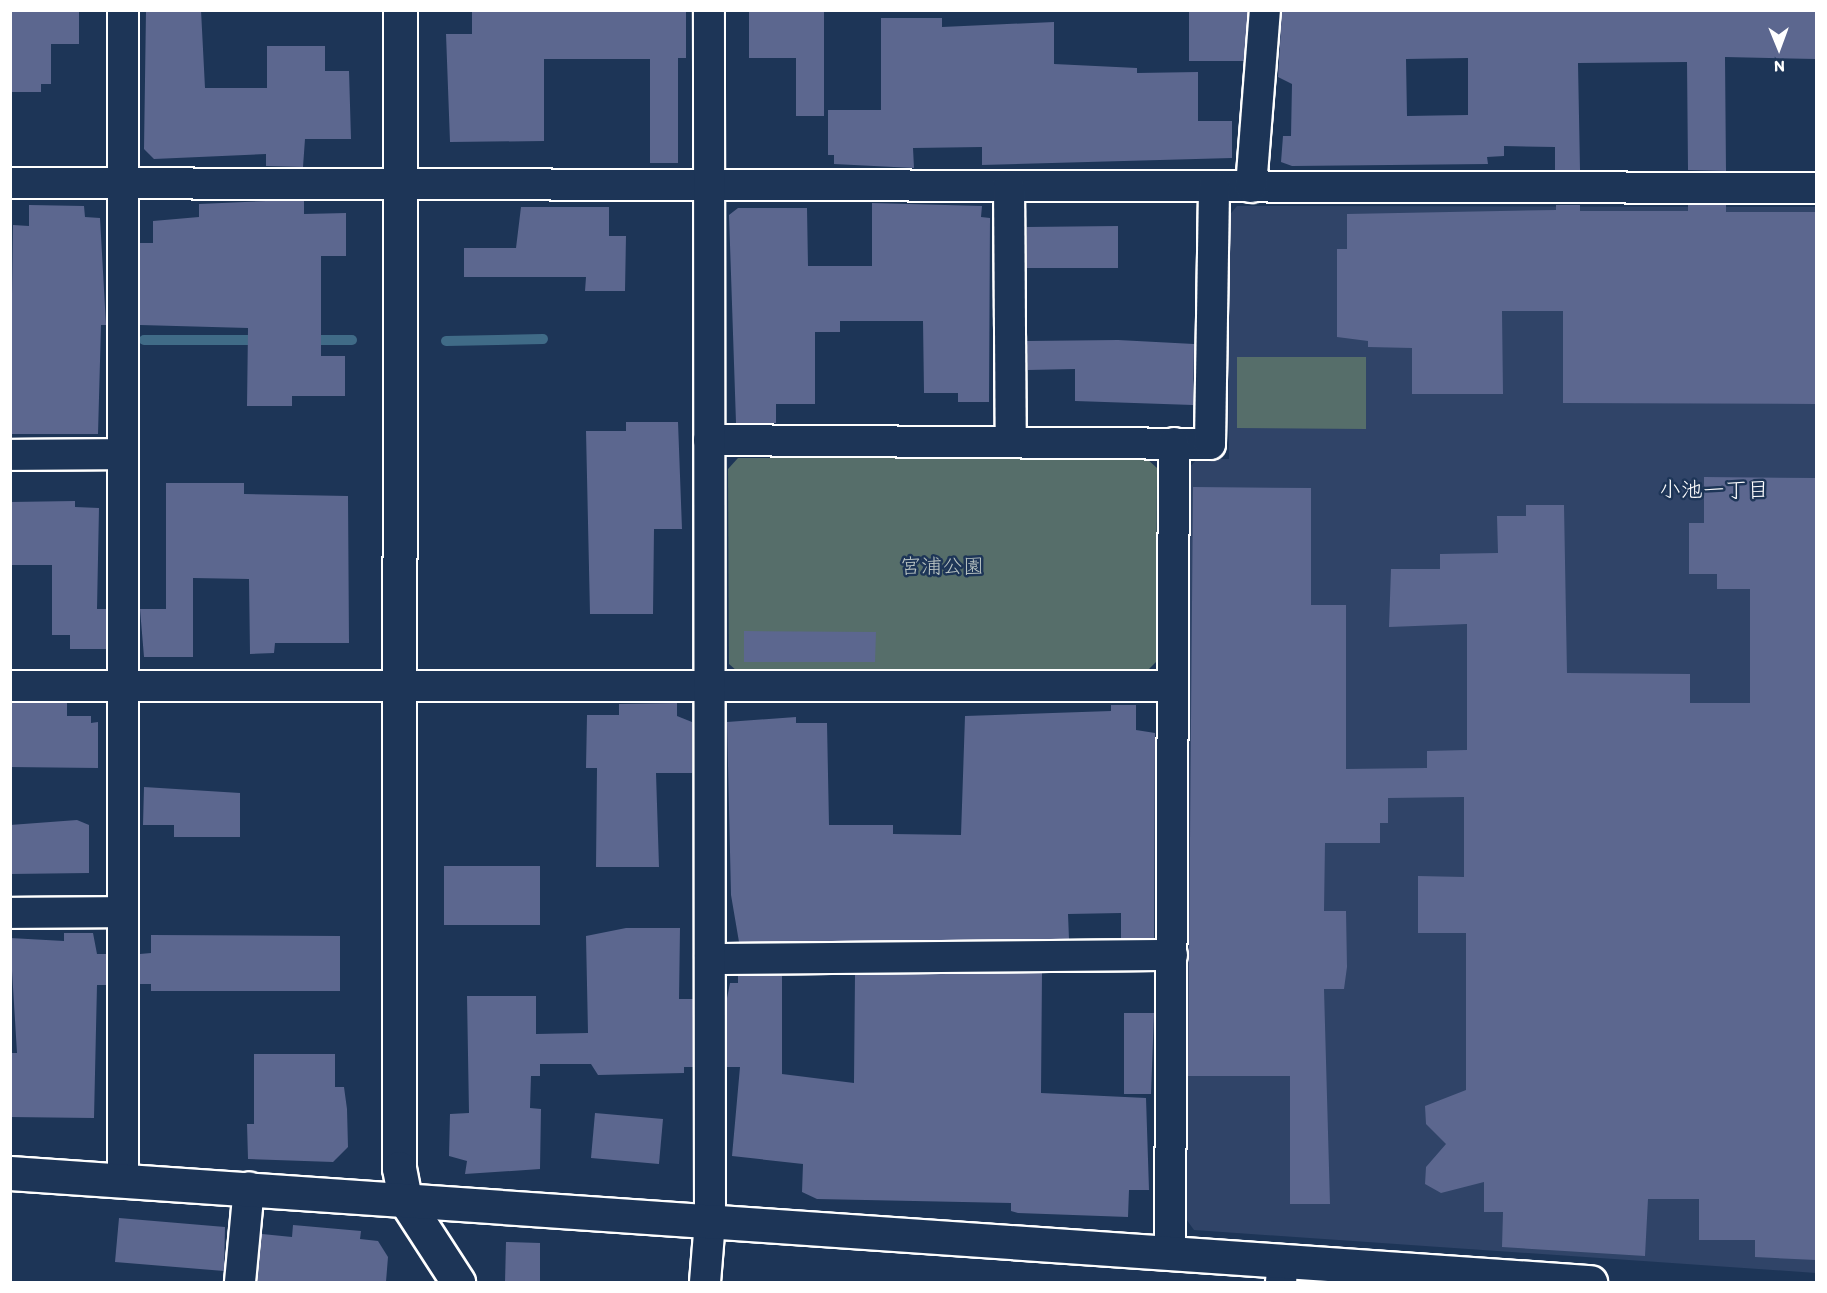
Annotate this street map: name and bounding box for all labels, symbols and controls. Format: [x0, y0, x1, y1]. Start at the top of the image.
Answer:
north arrow [1749, 18, 1809, 78]
text: N [1774, 57, 1785, 76]
district label: 小池一丁目 [1659, 477, 1769, 503]
park label: 宮浦公園 [900, 553, 984, 579]

